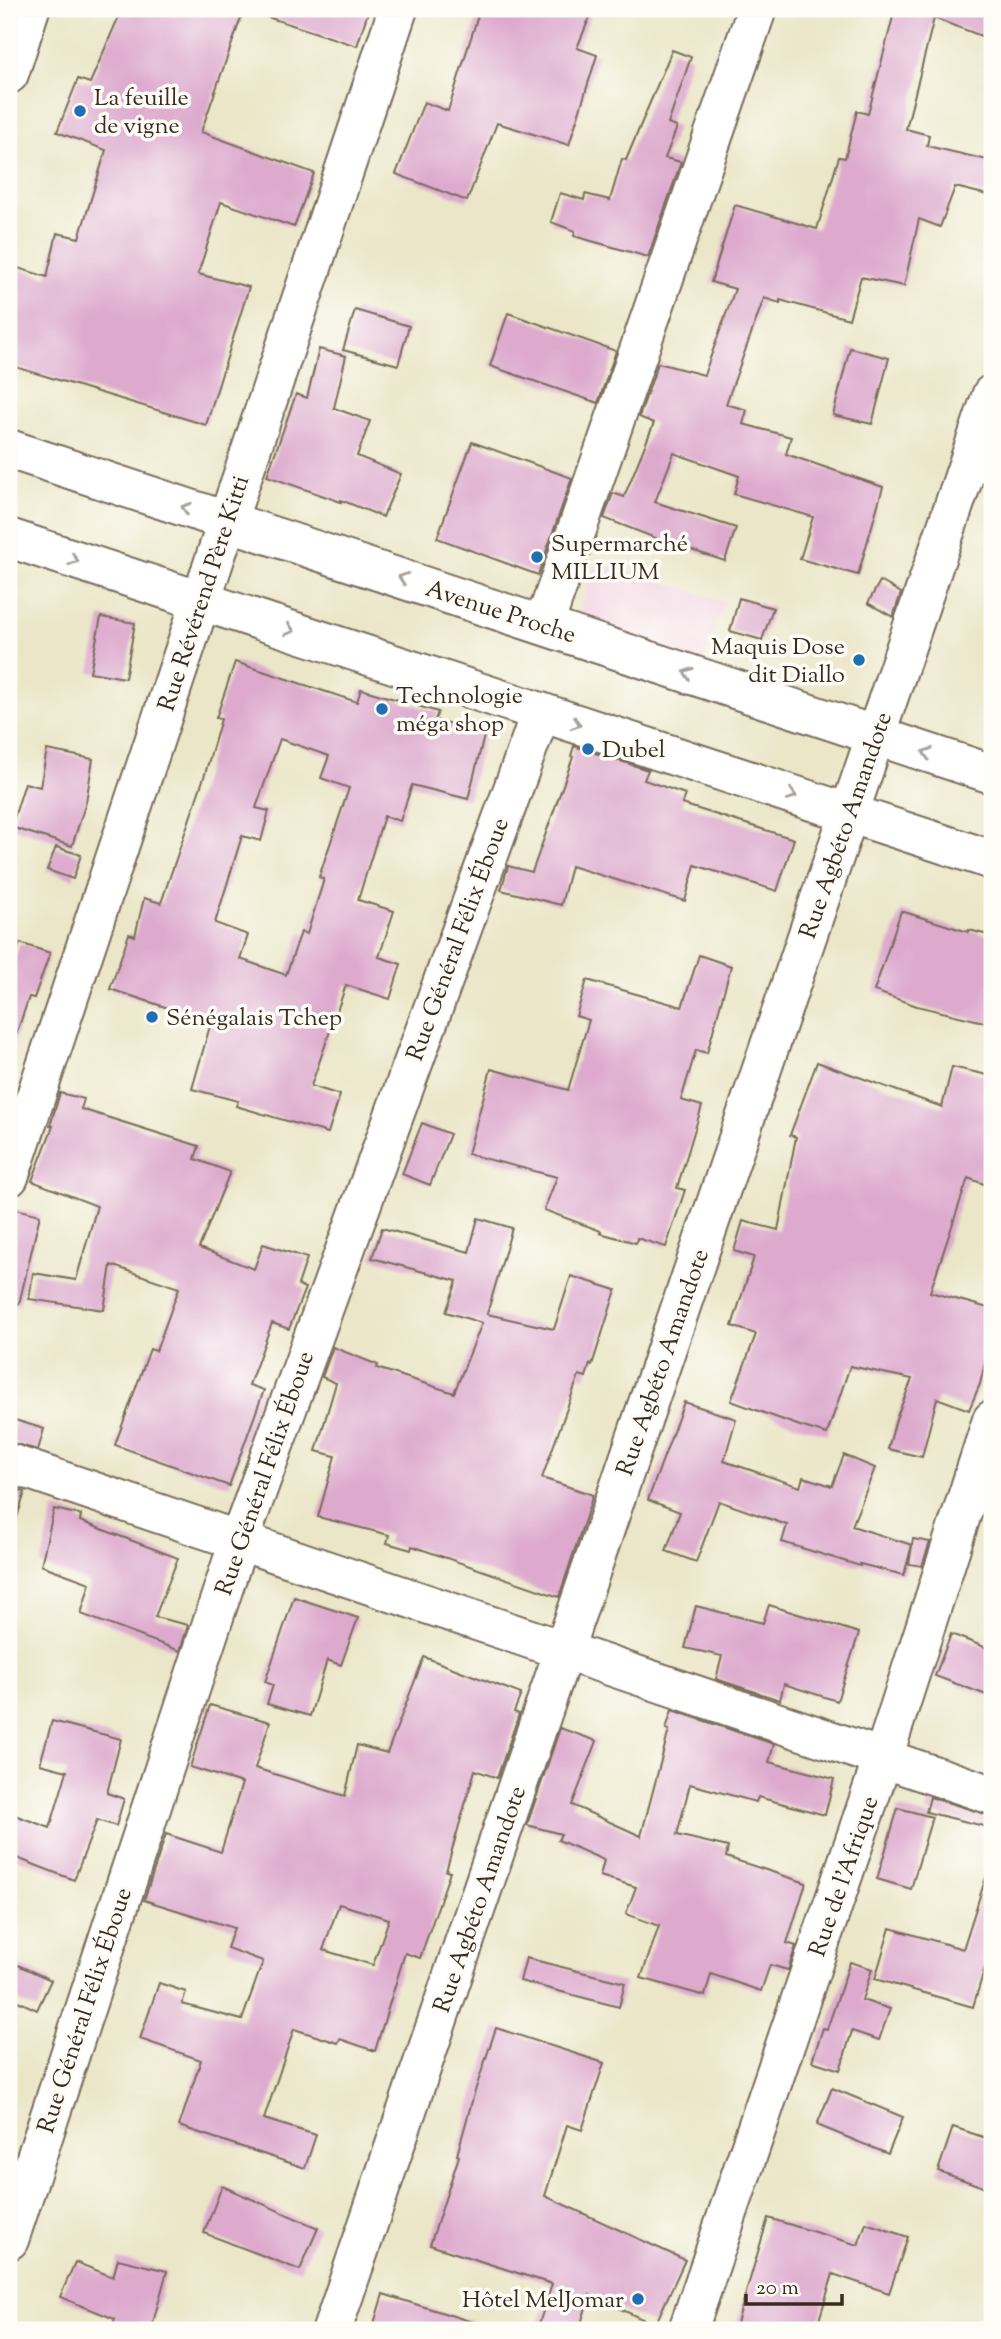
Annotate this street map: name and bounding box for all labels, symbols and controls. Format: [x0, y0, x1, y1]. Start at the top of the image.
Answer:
place label: La feuille de vigne [94, 82, 189, 144]
marker: La feuille de vigne [72, 103, 88, 119]
street label: Rue Révérend Père Kitti [151, 471, 259, 716]
one-way arrow [181, 501, 193, 516]
place label: Supermarché MILLIUM [551, 528, 688, 590]
marker: Supermarché MILLIUM [529, 549, 545, 565]
one-way arrow [67, 551, 79, 566]
one-way arrow [397, 572, 409, 587]
street label: Avenue Proche [421, 573, 580, 653]
one-way arrow [283, 622, 295, 637]
place label: Maquis Dose dit Diallo [711, 631, 845, 693]
marker: Maquis Dose dit Diallo [851, 652, 867, 668]
one-way arrow [683, 667, 695, 681]
place label: Technologie méga shop [396, 680, 523, 742]
marker: Technologie méga shop [374, 701, 390, 717]
street label: Rue Agbéto Amandote [792, 708, 902, 944]
one-way arrow [569, 716, 582, 730]
place label: Dubel [602, 734, 666, 768]
marker: Dubel [580, 741, 596, 757]
one-way arrow [922, 747, 934, 761]
one-way arrow [786, 786, 798, 801]
street label: Rue Général Félix Éboue [399, 813, 519, 1066]
place label: Sénégalais Tchep [166, 1002, 342, 1036]
marker: Sénégalais Tchep [144, 1009, 160, 1025]
street label: Rue Agbéto Amandote [609, 1245, 719, 1481]
street label: Rue Général Félix Éboue [208, 1347, 324, 1600]
street label: Rue Agbéto Amandote [426, 1782, 536, 2018]
street label: Rue de l'Afrique [801, 1792, 888, 1962]
street label: Rue Général Félix Éboue [30, 1883, 142, 2138]
scale bar [746, 2262, 842, 2306]
text: 20 m [756, 2274, 799, 2304]
place label: Hôtel MelJomar [462, 2284, 624, 2318]
marker: Hôtel MelJomar [630, 2291, 646, 2307]

